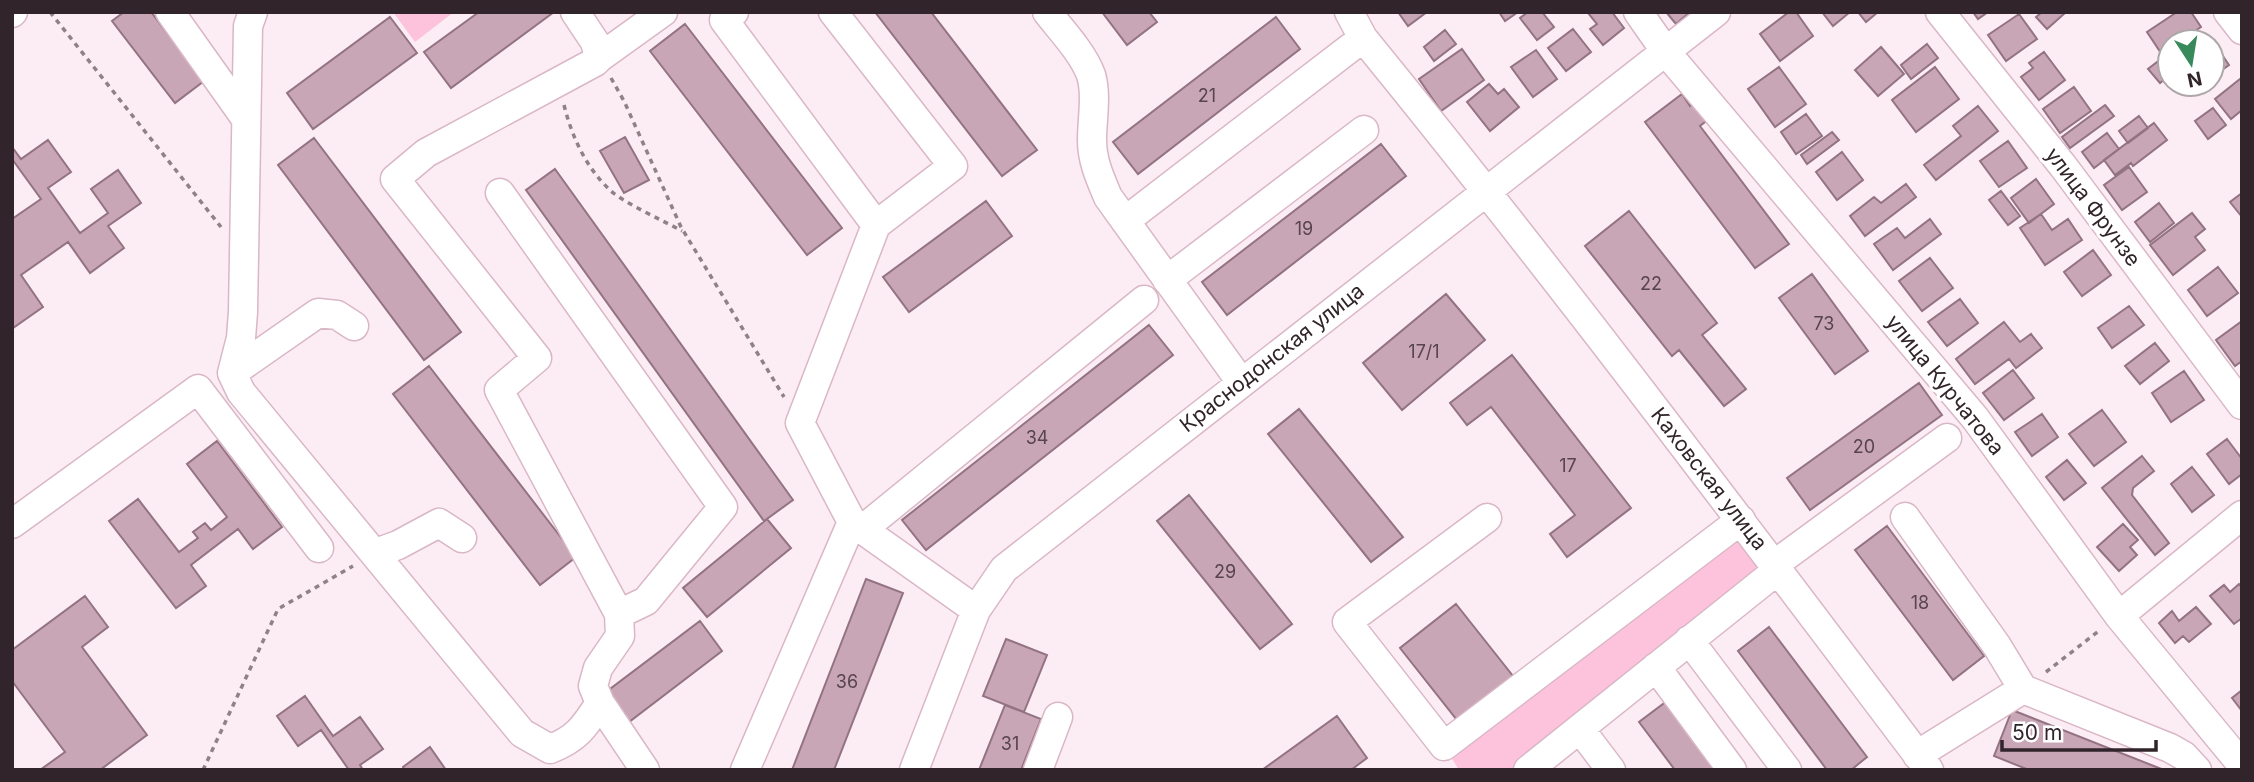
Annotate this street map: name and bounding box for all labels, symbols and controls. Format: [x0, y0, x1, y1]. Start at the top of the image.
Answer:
north arrow [2156, 28, 2226, 98]
text: N [2185, 66, 2204, 92]
house number: 21 [1198, 85, 1216, 106]
street label: улица Фрунзе [2041, 142, 2146, 271]
house number: 19 [1295, 218, 1313, 239]
house number: 22 [1640, 273, 1662, 294]
street label: Краснодонская улица [1175, 278, 1369, 437]
street label: улица Курчатова [1881, 309, 2010, 460]
house number: 73 [1813, 313, 1835, 334]
house number: 17/1 [1408, 341, 1440, 362]
street label: Каховская улица [1646, 403, 1773, 555]
house number: 34 [1026, 427, 1048, 448]
house number: 20 [1853, 436, 1875, 457]
house number: 17 [1559, 455, 1577, 476]
house number: 29 [1214, 561, 1236, 582]
house number: 18 [1911, 592, 1929, 613]
house number: 36 [836, 671, 858, 692]
scale bar [2002, 708, 2156, 752]
text: 50 m [2012, 720, 2062, 745]
house number: 31 [1001, 733, 1019, 754]

